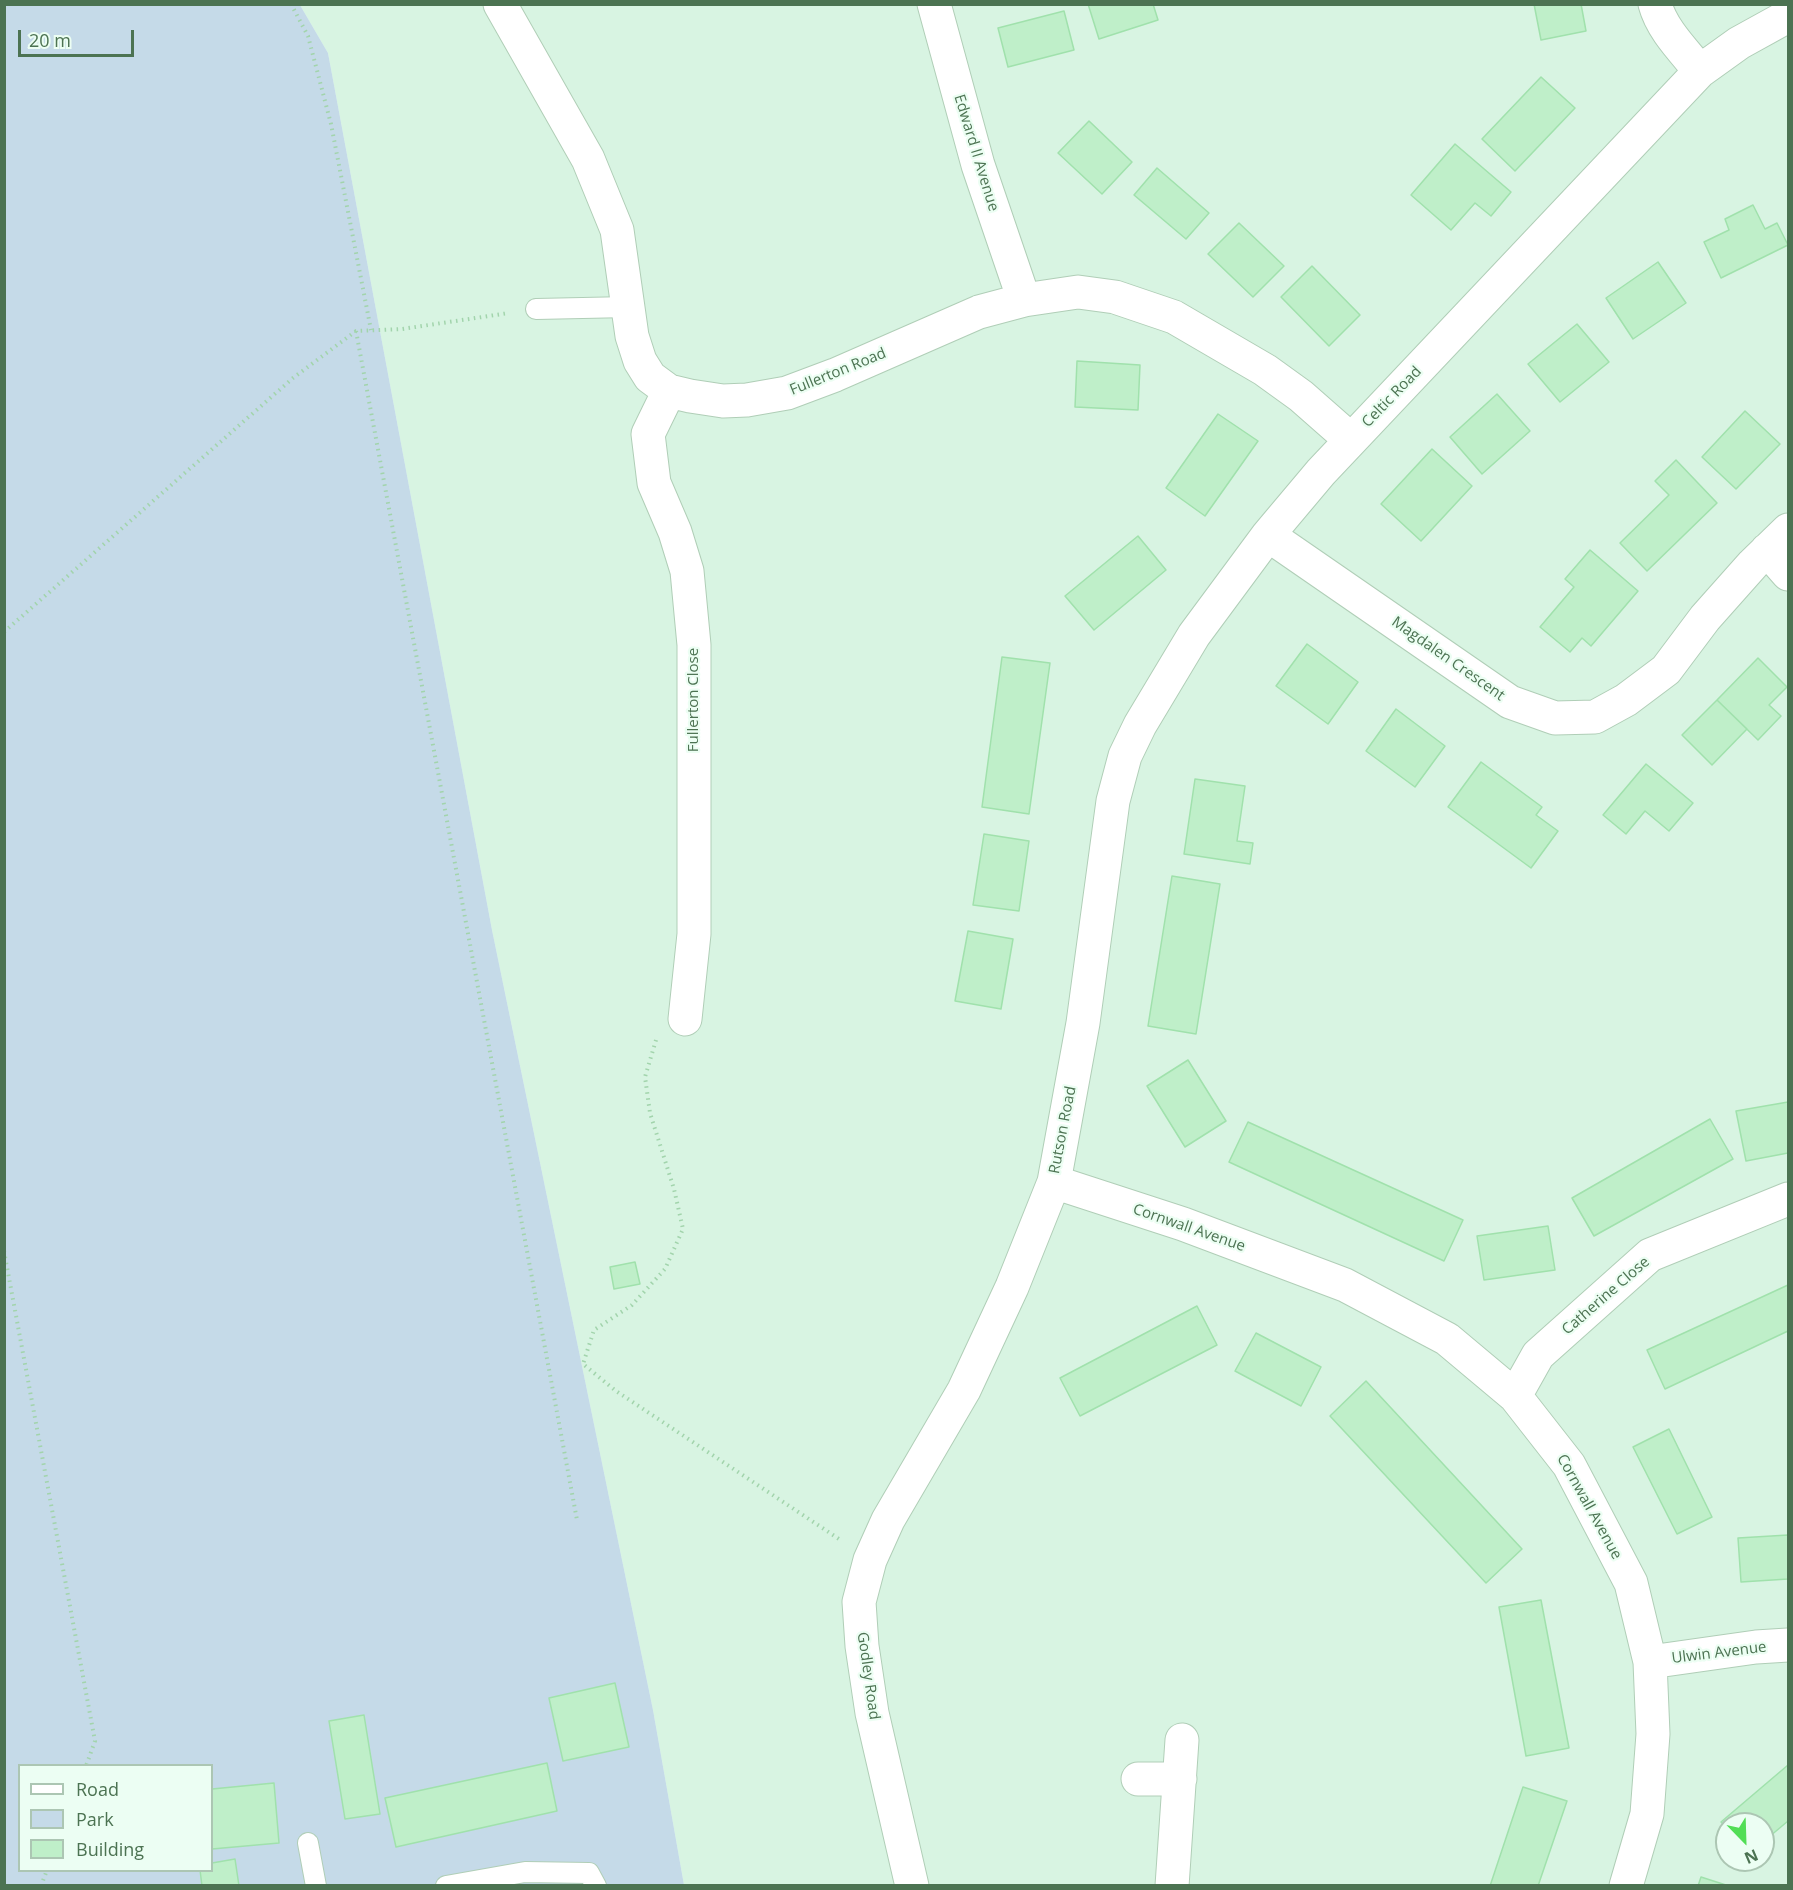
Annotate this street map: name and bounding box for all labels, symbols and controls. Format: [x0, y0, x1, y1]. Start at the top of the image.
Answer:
scale bar [21, 18, 136, 56]
text: 20 m [29, 28, 71, 52]
street label: Edward II Avenue [950, 92, 1002, 214]
street label: Fullerton Road [787, 344, 889, 400]
street label: Celtic Road [1359, 363, 1425, 431]
street label: Magdalen Crescent [1388, 613, 1508, 705]
street label: Fullerton Close [685, 648, 703, 752]
street label: Rutson Road [1046, 1085, 1080, 1175]
street label: Cornwall Avenue [1131, 1200, 1247, 1256]
street label: Catherine Close [1559, 1253, 1653, 1339]
street label: Cornwall Avenue [1553, 1451, 1625, 1563]
street label: Godley Road [853, 1631, 883, 1721]
street label: Ulwin Avenue [1671, 1638, 1767, 1668]
legend [18, 1764, 213, 1872]
text: Road [76, 1777, 119, 1801]
text: Park [76, 1807, 114, 1831]
north arrow [1715, 1812, 1775, 1872]
text: Building [76, 1837, 144, 1861]
text: N [1741, 1844, 1762, 1869]

